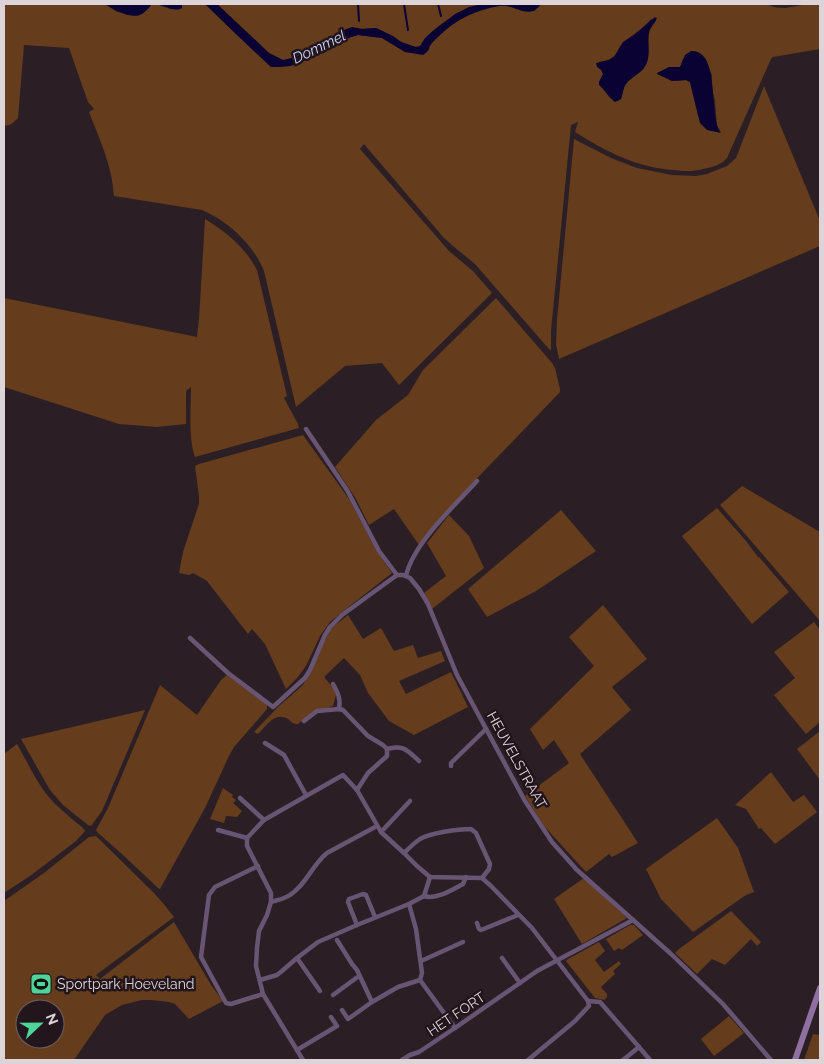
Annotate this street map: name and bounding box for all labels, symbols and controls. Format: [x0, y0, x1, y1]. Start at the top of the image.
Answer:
water label: Dommel [289, 26, 349, 68]
street label: HEUVELSTRAAT [484, 709, 550, 812]
sports icon: Sportpark Hoeveland [29, 972, 53, 996]
place label: Sportpark Hoeveland [57, 976, 195, 992]
street label: HET FORT [424, 988, 489, 1039]
north arrow [15, 999, 65, 1049]
text: N [43, 1011, 61, 1027]

